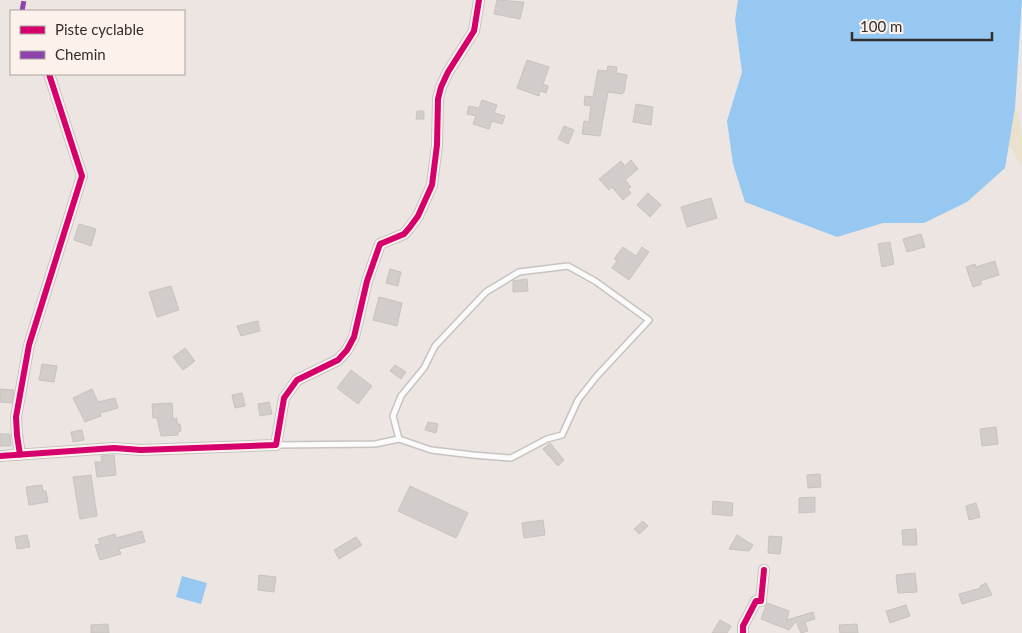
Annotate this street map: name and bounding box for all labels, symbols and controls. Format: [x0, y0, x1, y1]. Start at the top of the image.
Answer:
legend [10, 10, 185, 75]
scale bar [852, 10, 992, 42]
text: 100 m [860, 17, 902, 35]
text: Piste cyclable [55, 20, 144, 38]
text: Chemin [55, 45, 106, 63]

